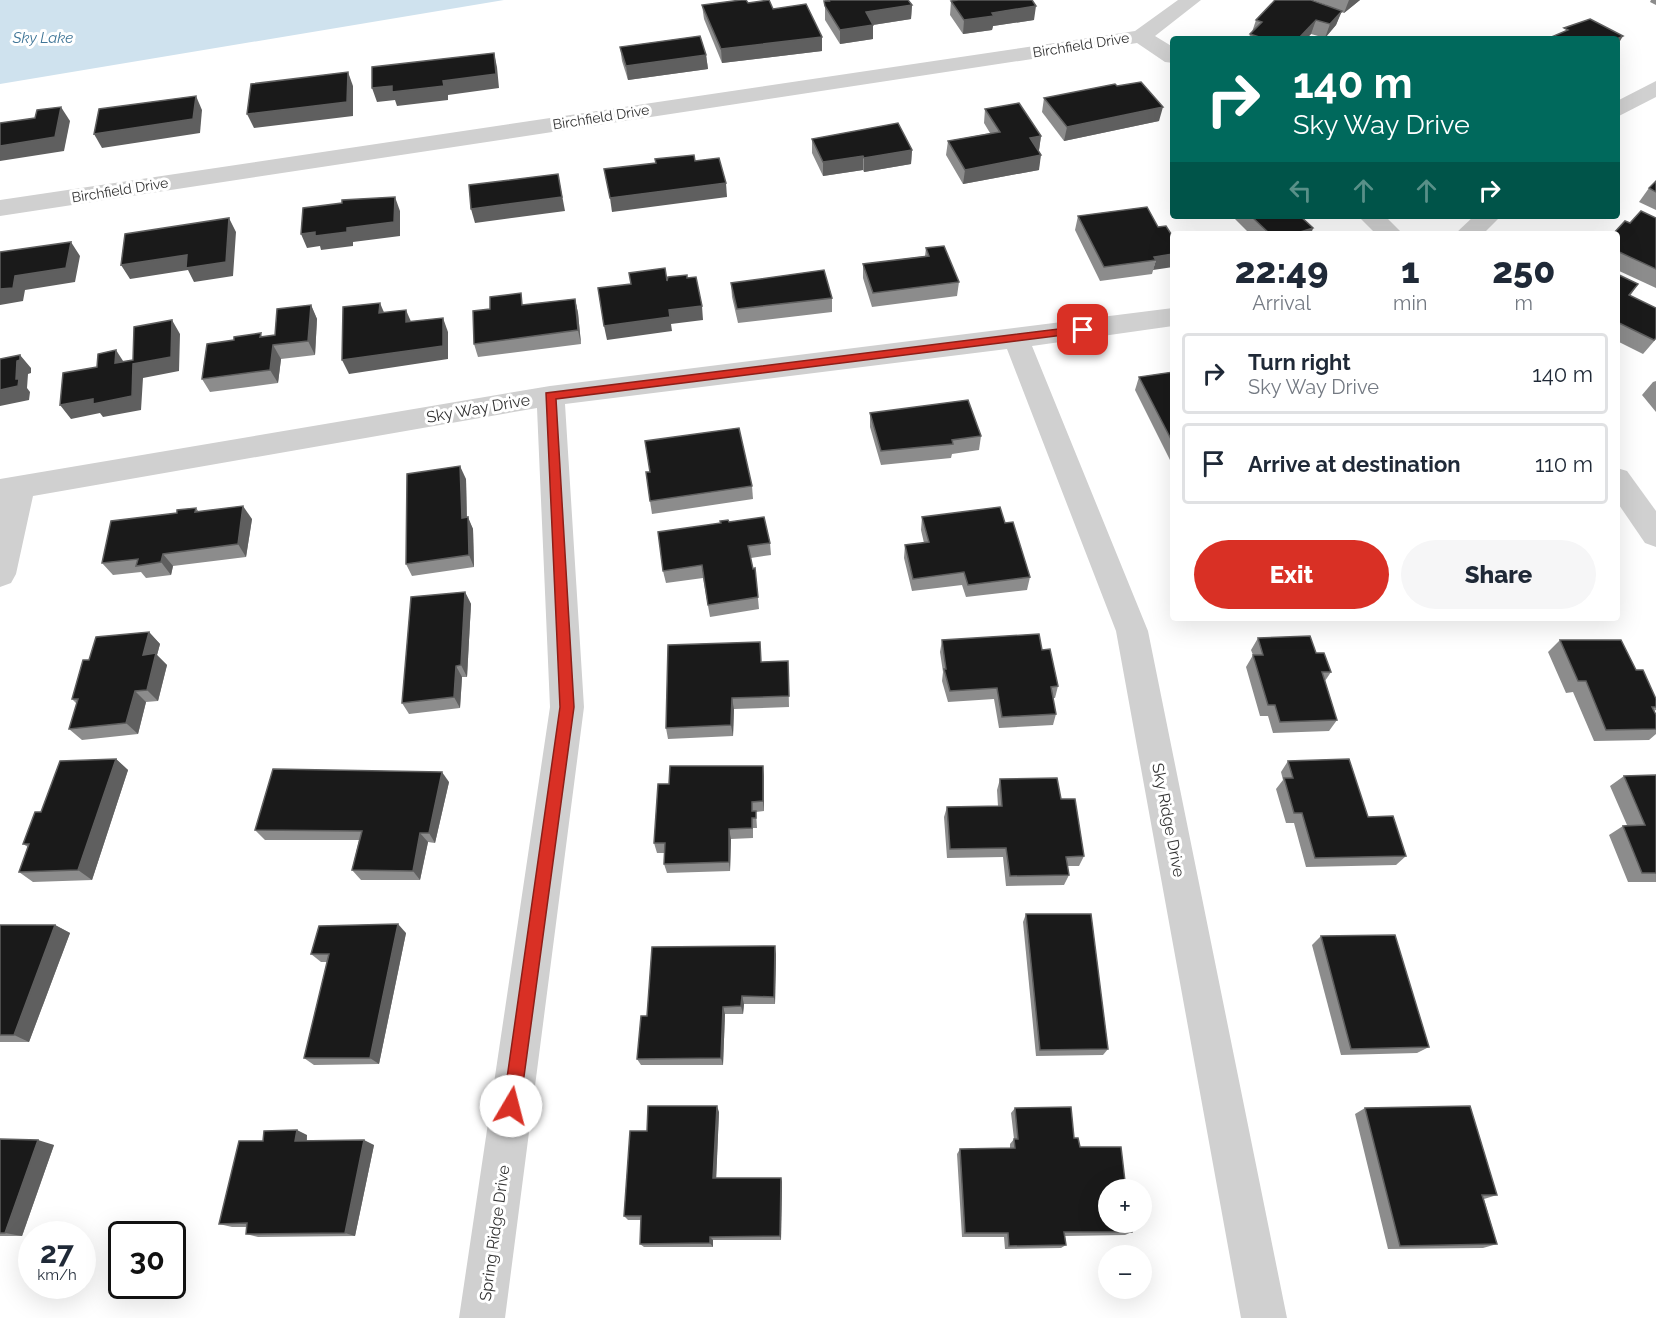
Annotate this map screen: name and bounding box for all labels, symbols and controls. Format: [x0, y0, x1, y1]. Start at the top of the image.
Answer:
water label: Sky Lake [12, 29, 73, 47]
street label: Birchfield Drive [1032, 29, 1130, 61]
text: 140 m [1293, 59, 1413, 108]
icon: right [1194, 60, 1272, 138]
street label: Birchfield Drive [552, 101, 650, 133]
text: Sky Way Drive [1293, 109, 1470, 140]
street label: Birchfield Drive [71, 174, 169, 206]
icon: left [1284, 174, 1317, 207]
icon: ahead [1347, 174, 1380, 207]
icon: ahead [1410, 174, 1443, 207]
icon: right [1473, 174, 1506, 207]
text: 22:49 [1235, 249, 1328, 291]
text: 1 [1401, 249, 1420, 291]
text: 250 [1492, 249, 1555, 291]
text: Arrival [1252, 291, 1311, 315]
text: min [1393, 291, 1427, 315]
text: m [1515, 291, 1533, 315]
pin [1057, 304, 1108, 355]
icon: arrive [1066, 313, 1099, 346]
text: Turn right [1248, 349, 1351, 375]
icon: right [1197, 357, 1230, 390]
text: 140 m [1532, 361, 1593, 387]
text: Sky Way Drive [1248, 375, 1379, 399]
street label: Sky Way Drive [425, 390, 531, 427]
icon: arrive [1197, 447, 1230, 480]
text: Arrive at destination [1248, 451, 1461, 477]
text: 110 m [1535, 451, 1593, 477]
button: Exit [1194, 540, 1389, 609]
button: Share [1401, 540, 1596, 609]
street label: Sky Ridge Drive [1148, 761, 1189, 879]
position arrow [479, 1074, 543, 1138]
street label: Spring Ridge Drive [476, 1164, 513, 1302]
map controls [1098, 1179, 1152, 1299]
button: + [1098, 1179, 1152, 1233]
speed limit sign: 30 [108, 1221, 186, 1299]
text: 27 [40, 1235, 74, 1270]
button: − [1098, 1245, 1152, 1299]
text: km/h [37, 1266, 77, 1284]

